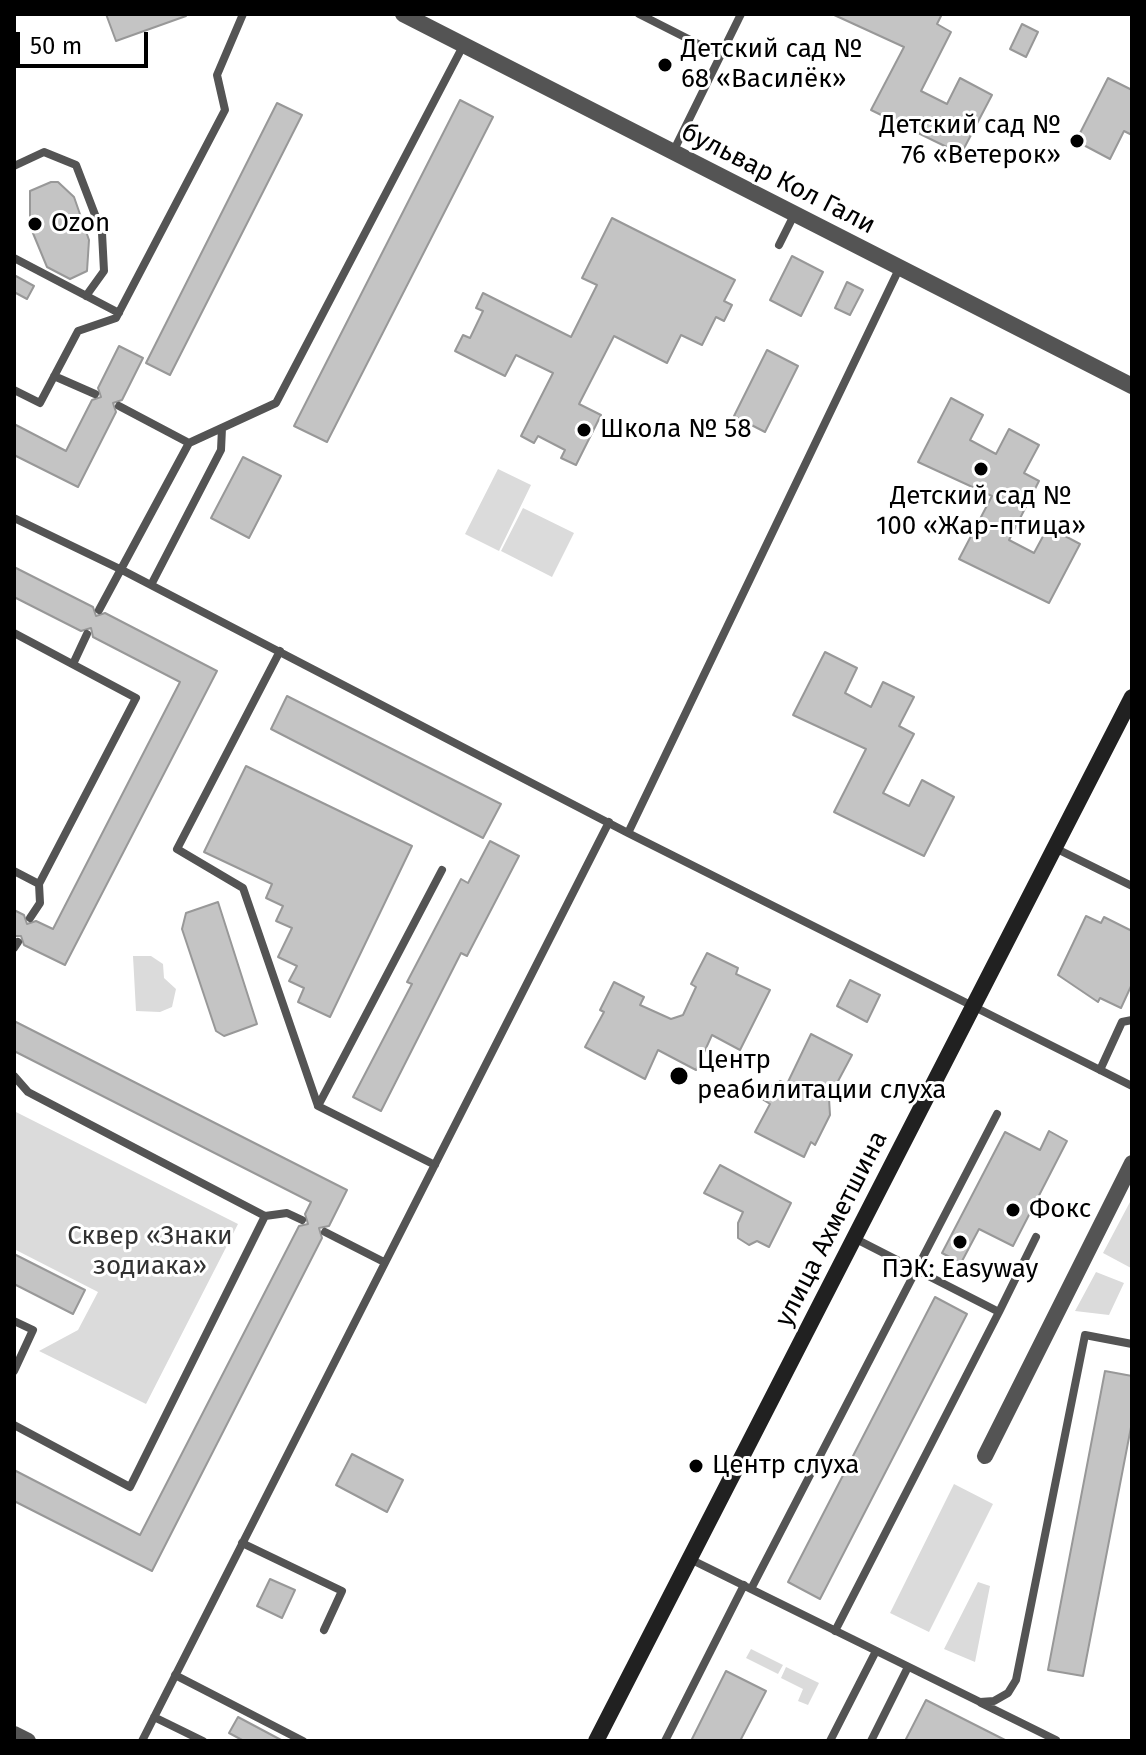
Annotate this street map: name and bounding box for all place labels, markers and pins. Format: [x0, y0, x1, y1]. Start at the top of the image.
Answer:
place label: Детский сад № 68 «Василёк» [681, 34, 862, 96]
marker: Детский сад № 68 «Василёк» [656, 56, 674, 74]
place label: Детский сад № 76 «Ветерок» [880, 110, 1061, 172]
marker: Детский сад № 76 «Ветерок» [1068, 132, 1086, 150]
place label: Ozon [51, 208, 110, 240]
marker: Ozon [26, 215, 44, 233]
place label: Школа № 58 [600, 414, 752, 446]
marker: Школа № 58 [575, 421, 593, 439]
marker: Детский сад № 100 «Жар-птица» [972, 460, 990, 478]
place label: Детский сад № 100 «Жар-птица» [876, 481, 1086, 542]
place label: Центр реабилитации слуха [697, 1045, 946, 1106]
marker: Центр реабилитации слуха [668, 1065, 690, 1087]
place label: Фокс [1029, 1194, 1091, 1226]
marker: Фокс [1004, 1201, 1022, 1219]
marker: ПЭК: Easyway [951, 1233, 969, 1251]
place label: ПЭК: Easyway [882, 1254, 1038, 1286]
place label: Центр слуха [712, 1450, 859, 1482]
marker: Центр слуха [687, 1457, 705, 1475]

